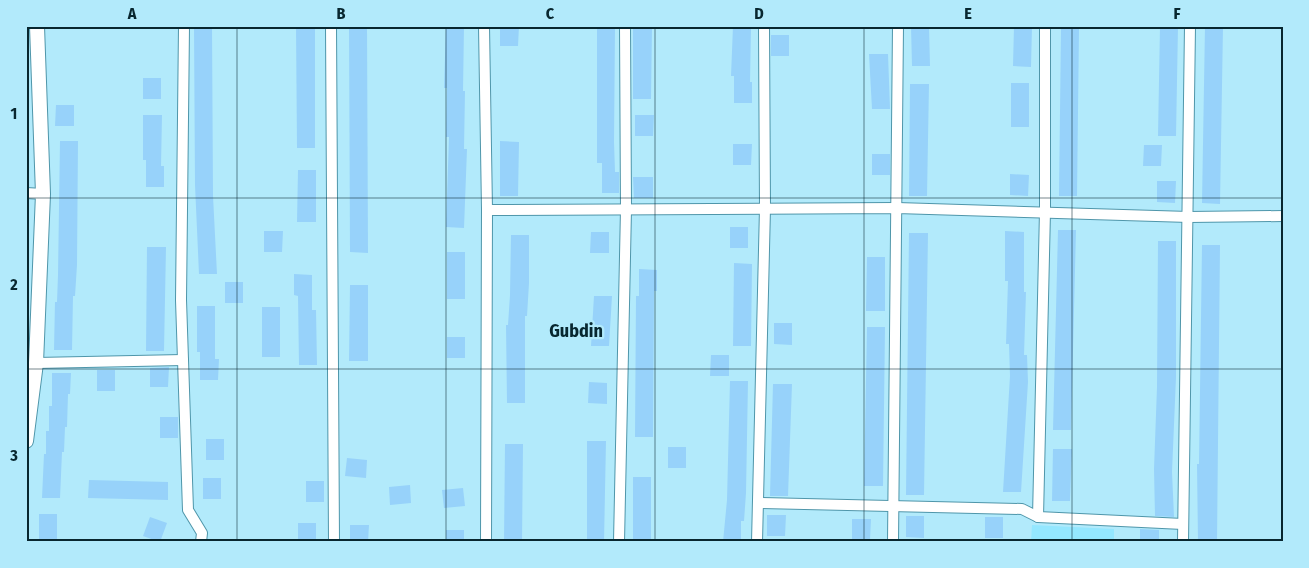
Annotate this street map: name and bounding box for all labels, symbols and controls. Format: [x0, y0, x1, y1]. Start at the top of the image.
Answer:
text: A [127, 4, 137, 23]
text: B [337, 4, 346, 23]
text: C [546, 4, 555, 23]
text: D [754, 4, 764, 23]
text: E [964, 4, 972, 23]
text: F [1173, 4, 1181, 23]
text: 1 [11, 104, 17, 123]
text: 2 [9, 275, 18, 294]
district label: Gubdin [549, 320, 603, 342]
text: 3 [9, 446, 18, 465]

